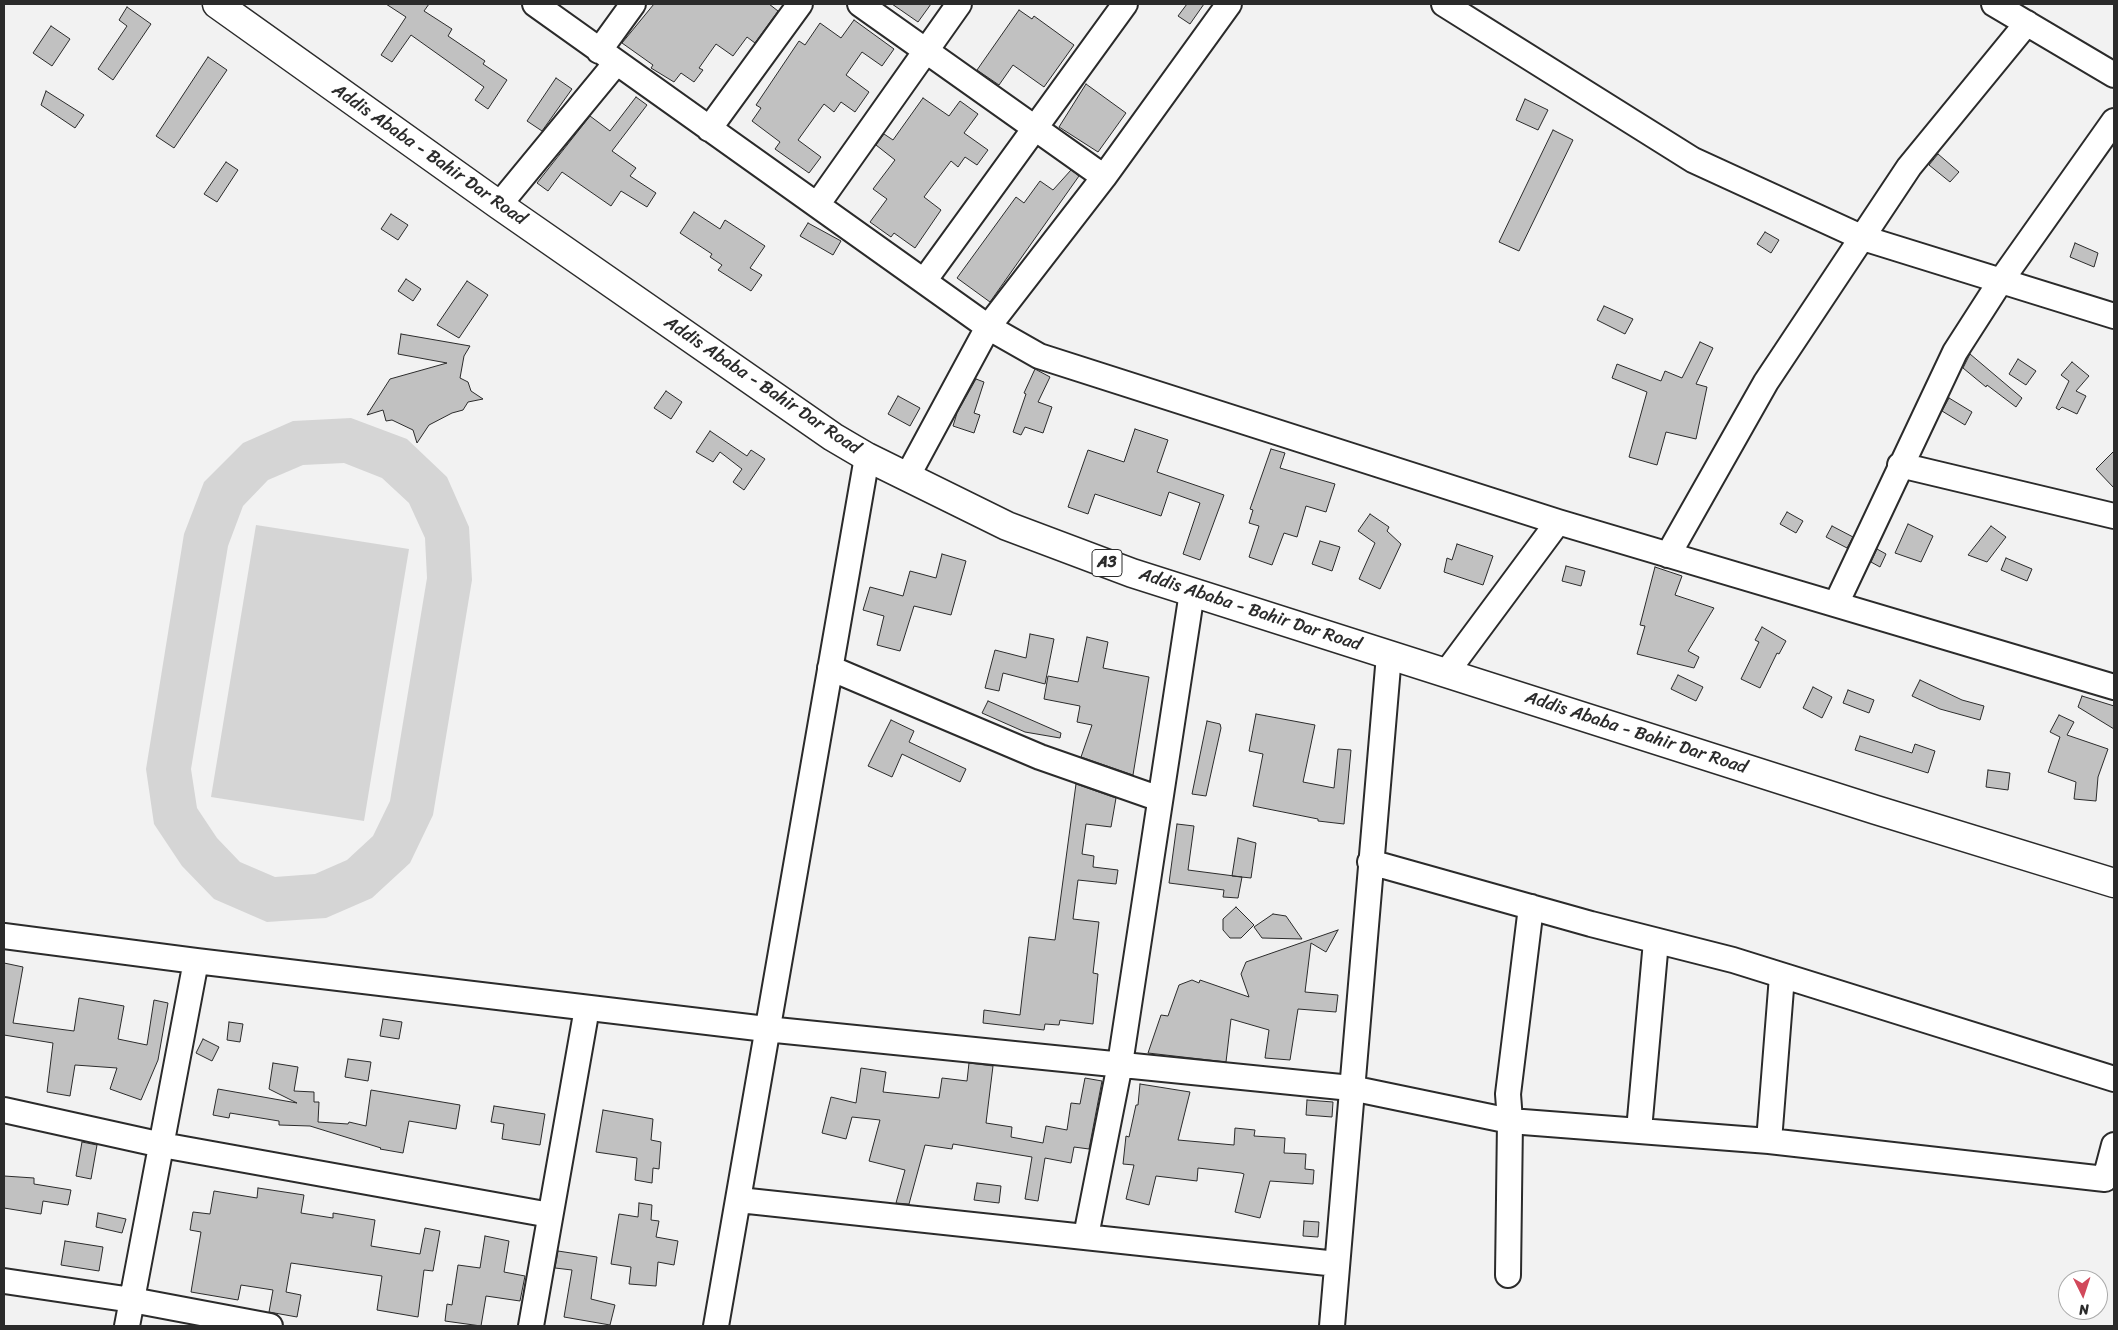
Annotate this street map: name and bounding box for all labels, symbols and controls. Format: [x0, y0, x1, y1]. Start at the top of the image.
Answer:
street label: Addis Ababa - Bahir Dar Road [328, 80, 530, 230]
street label: Addis Ababa - Bahir Dar Road [660, 312, 864, 460]
road number: A3 [1092, 550, 1122, 576]
street label: Addis Ababa - Bahir Dar Road [1136, 564, 1364, 656]
street label: Addis Ababa - Bahir Dar Road [1522, 687, 1750, 779]
north arrow [2058, 1270, 2108, 1320]
text: N [2078, 1297, 2090, 1322]

